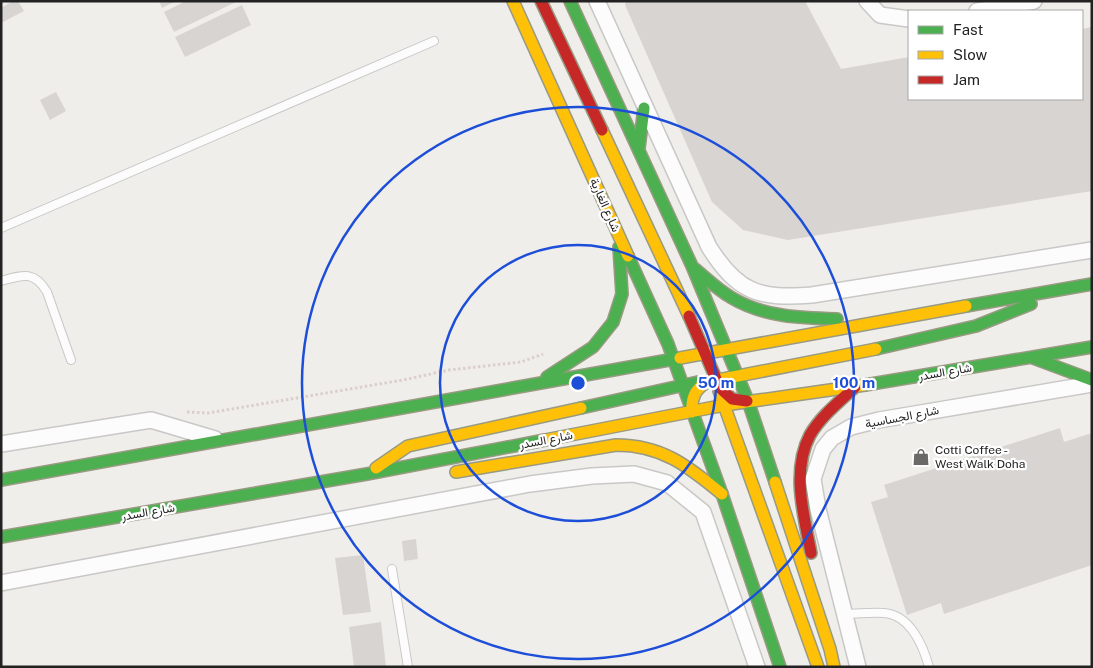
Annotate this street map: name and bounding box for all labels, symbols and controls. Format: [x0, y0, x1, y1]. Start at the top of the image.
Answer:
legend [908, 10, 1083, 100]
text: Fast [953, 21, 983, 38]
text: Slow [953, 46, 988, 63]
text: Jam [953, 71, 980, 88]
street label: شارع الغارية [585, 176, 623, 235]
street label: شارع السدر [916, 360, 973, 386]
centre of rings [569, 374, 587, 392]
text: 50 m [698, 374, 734, 391]
text: 100 m [833, 374, 875, 391]
street label: شارع الجساسية [864, 403, 940, 433]
street label: شارع السدر [517, 428, 574, 454]
place label: Cotti Coffee - West Walk Doha [935, 443, 1025, 471]
shop icon: Cotti Coffee - West Walk Doha [911, 447, 931, 467]
street label: شارع السدر [119, 500, 176, 526]

